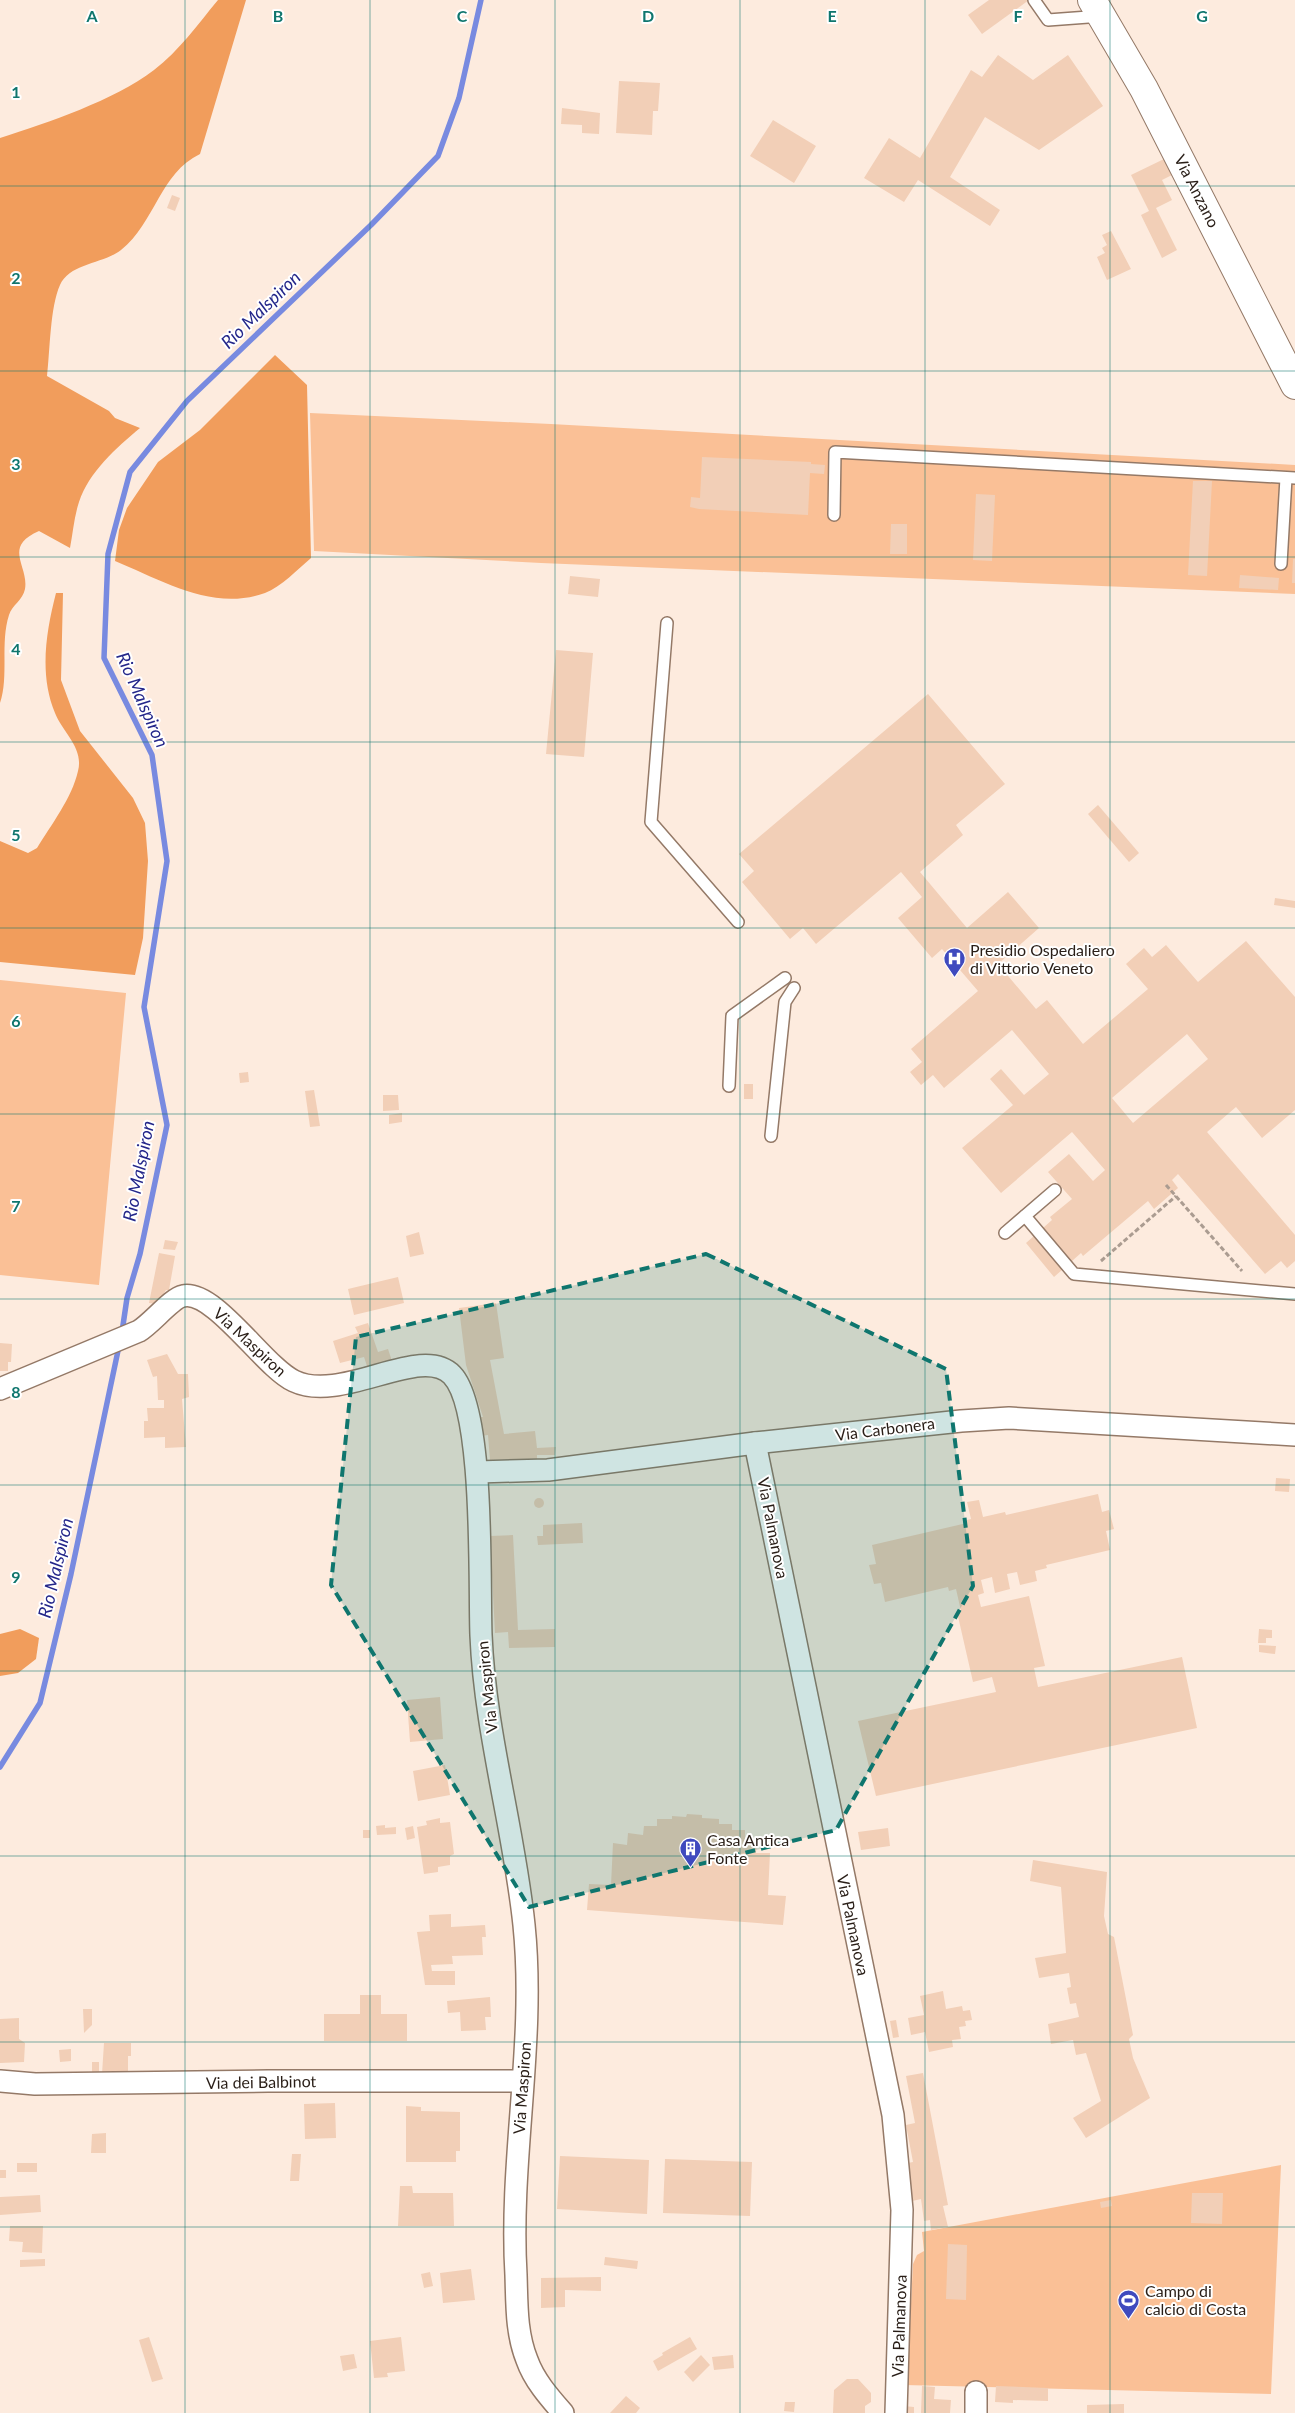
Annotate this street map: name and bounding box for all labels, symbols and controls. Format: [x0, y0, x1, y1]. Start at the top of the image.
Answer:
text: A [85, 6, 98, 25]
text: B [273, 6, 283, 25]
text: C [457, 6, 468, 25]
text: D [642, 6, 654, 25]
text: E [827, 6, 837, 25]
text: F [1013, 6, 1023, 25]
text: G [1196, 6, 1208, 25]
text: 1 [11, 82, 21, 101]
street label: Via Anzano [1171, 151, 1224, 230]
water label: Rio Malspiron [216, 266, 305, 353]
text: 2 [11, 268, 21, 287]
text: 3 [11, 454, 21, 473]
text: 4 [11, 639, 21, 658]
water label: Rio Malspiron [112, 648, 174, 751]
text: 5 [11, 825, 21, 844]
place label: Presidio Ospedaliero di Vittorio Veneto [970, 940, 1115, 977]
hospital icon: Presidio Ospedaliero di Vittorio Veneto [942, 947, 966, 978]
text: 6 [11, 1011, 21, 1030]
water label: Rio Malspiron [117, 1119, 159, 1223]
text: 7 [11, 1196, 21, 1215]
street label: Via Maspiron [210, 1303, 291, 1380]
text: 8 [11, 1382, 21, 1401]
street label: Via Carbonera [834, 1413, 936, 1444]
street label: Via Palmanova [754, 1476, 793, 1580]
water label: Rio Malspiron [33, 1516, 77, 1620]
text: 9 [11, 1567, 21, 1586]
street label: Via Maspiron [472, 1640, 501, 1734]
place label: Casa Antica Fonte [707, 1830, 789, 1867]
building icon: Casa Antica Fonte [679, 1837, 703, 1868]
street label: Via Palmanova [834, 1873, 873, 1977]
street label: Via Maspiron [509, 2041, 534, 2135]
street label: Via dei Balbinot [206, 2071, 317, 2092]
street label: Via Palmanova [887, 2274, 910, 2378]
place label: Campo di calcio di Costa [1145, 2281, 1246, 2318]
sports icon: Campo di calcio di Costa [1117, 2288, 1141, 2319]

